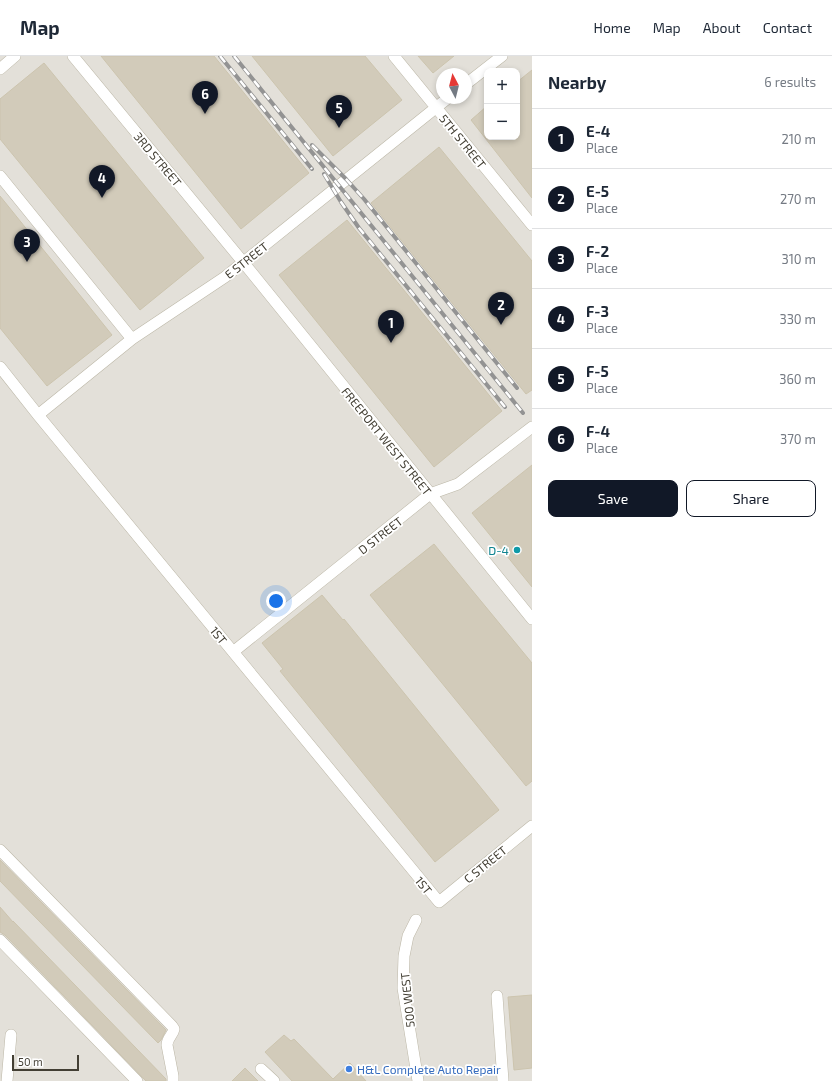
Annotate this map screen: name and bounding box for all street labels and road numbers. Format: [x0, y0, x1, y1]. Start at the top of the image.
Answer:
street label: 5TH STREET [437, 111, 489, 171]
street label: 3RD STREET [131, 129, 185, 189]
street label: E STREET [222, 239, 270, 281]
street label: FREEPORT WEST STREET [339, 384, 435, 498]
street label: D STREET [355, 513, 405, 557]
street label: 1ST [208, 623, 230, 647]
street label: C STREET [461, 842, 509, 886]
street label: 1ST [413, 873, 435, 897]
street label: 500 WEST [397, 972, 417, 1028]

